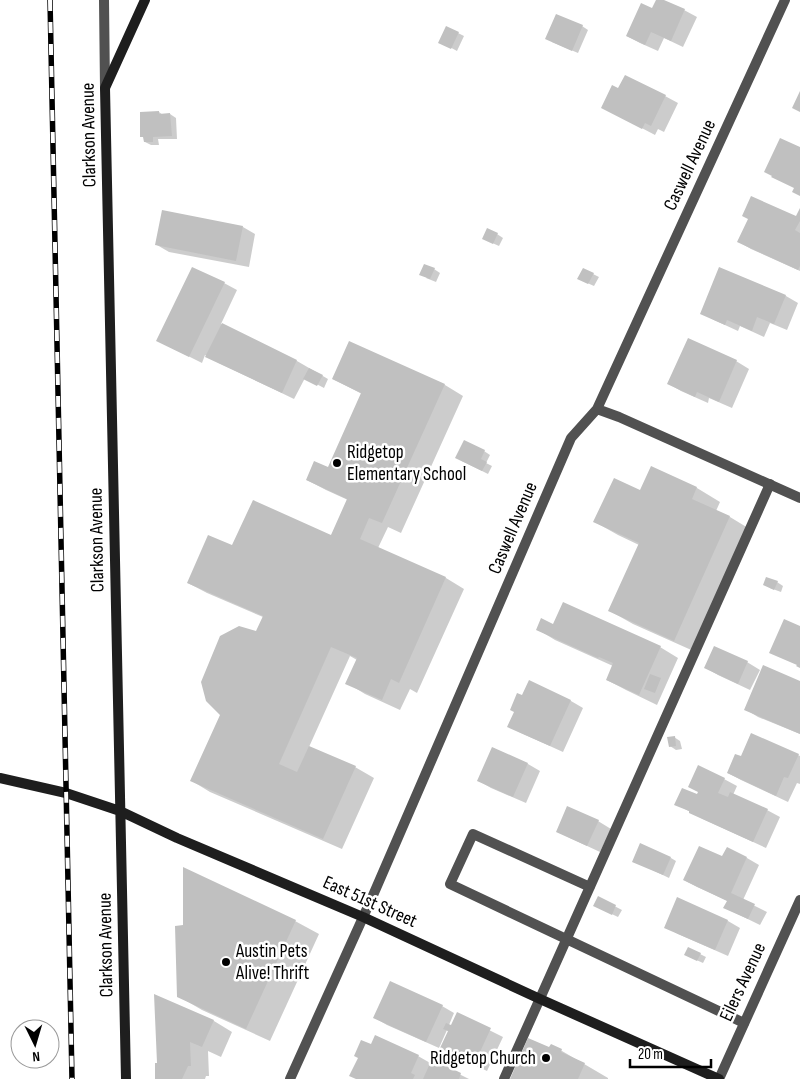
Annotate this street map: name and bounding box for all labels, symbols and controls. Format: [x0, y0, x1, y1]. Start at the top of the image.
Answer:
street label: Clarkson Avenue [77, 82, 101, 188]
street label: Caswell Avenue [659, 116, 721, 214]
place label: Ridgetop Elementary School [347, 441, 466, 486]
marker: Ridgetop Elementary School [331, 457, 343, 469]
street label: Caswell Avenue [483, 478, 543, 578]
street label: Clarkson Avenue [85, 487, 109, 593]
street label: East 51st Street [319, 871, 421, 933]
street label: Clarkson Avenue [94, 892, 118, 998]
street label: Eilers Avenue [715, 939, 771, 1025]
place label: Austin Pets Alive! Thrift [235, 940, 309, 985]
marker: Austin Pets Alive! Thrift [220, 956, 232, 968]
north arrow [10, 1019, 60, 1069]
scale bar [630, 1036, 711, 1068]
text: 20 m [638, 1045, 663, 1064]
place label: Ridgetop Church [430, 1047, 536, 1070]
text: N [32, 1048, 41, 1065]
marker: Ridgetop Church [540, 1052, 552, 1064]

